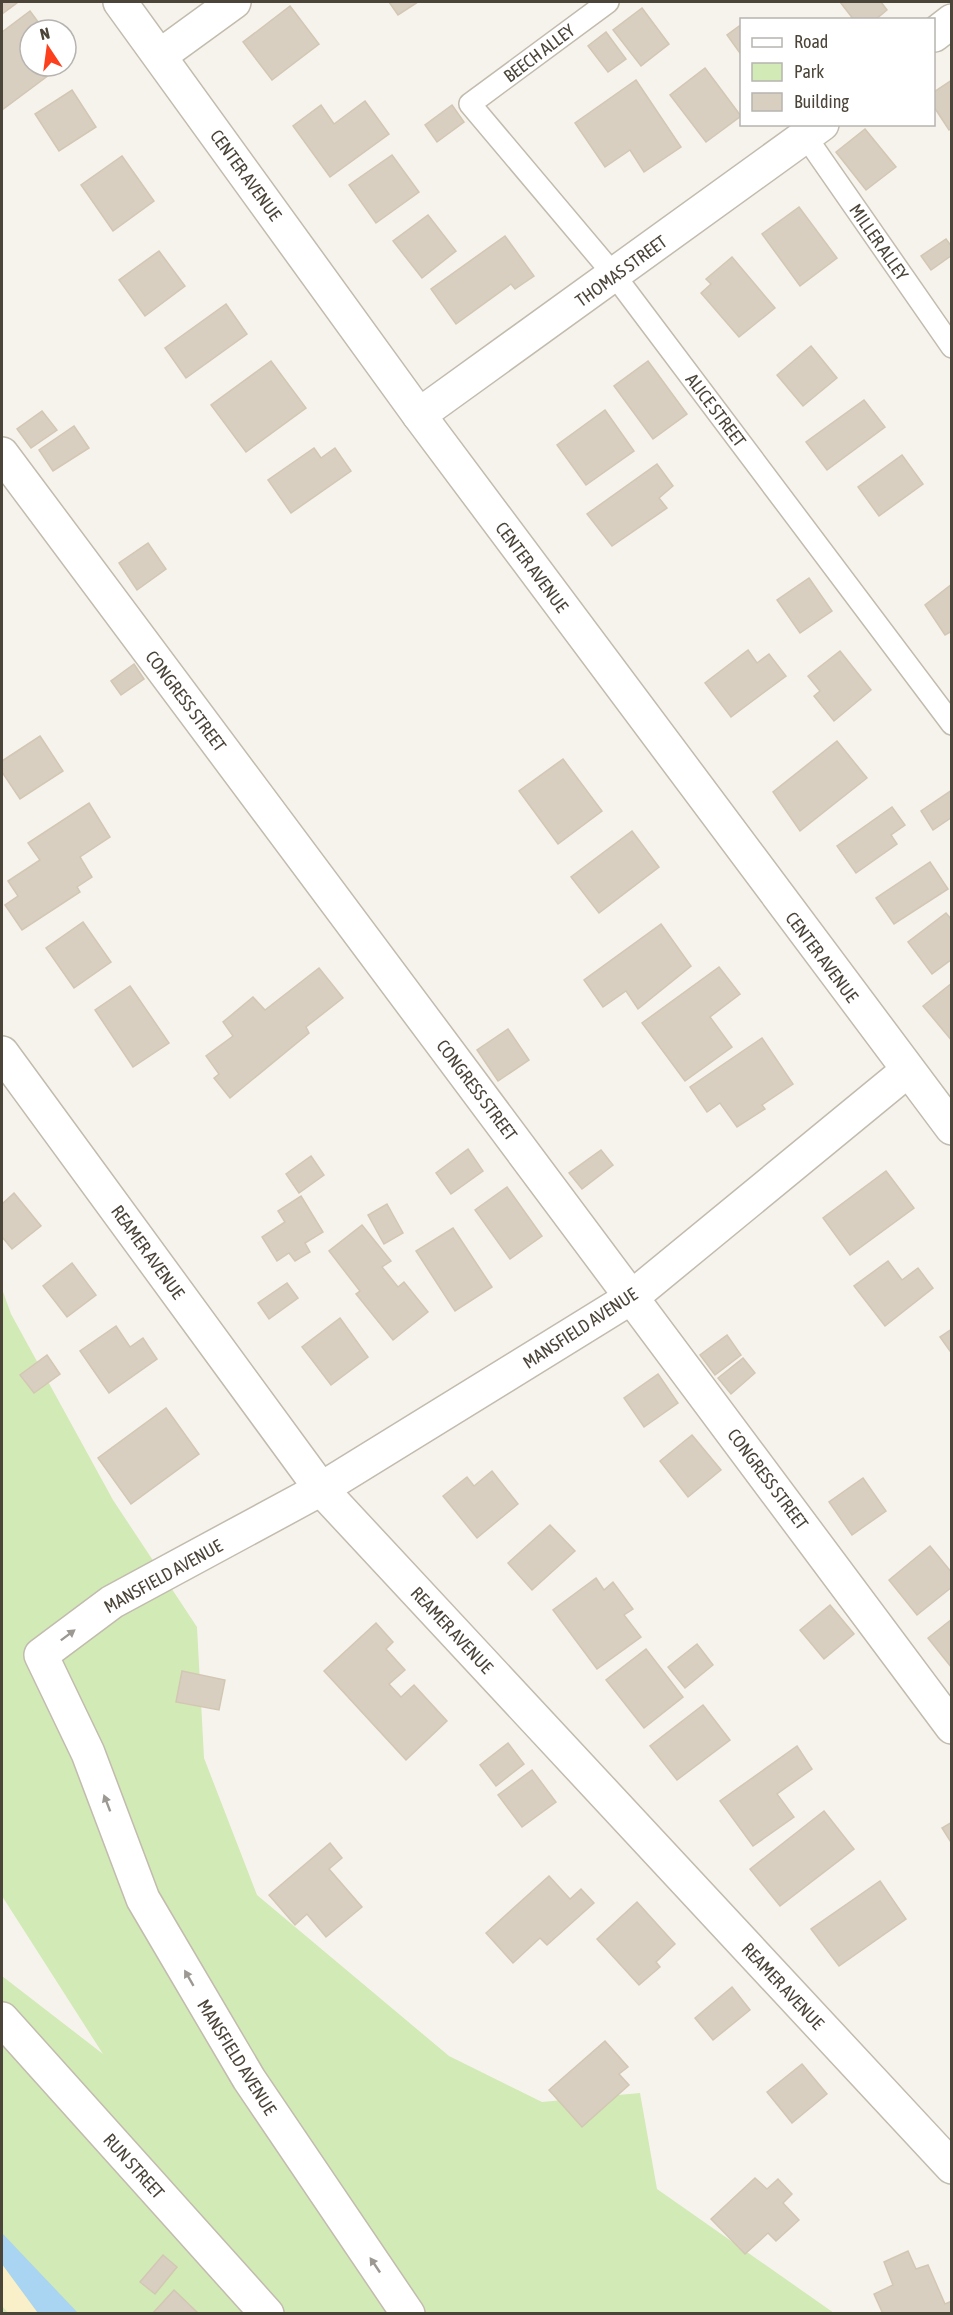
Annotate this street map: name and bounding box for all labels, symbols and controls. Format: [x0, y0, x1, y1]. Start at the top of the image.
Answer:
north arrow [18, 18, 78, 78]
legend [740, 18, 935, 126]
street label: BEECH ALLEY [499, 20, 579, 86]
text: N [38, 24, 51, 43]
text: Road [794, 31, 828, 52]
text: Park [794, 61, 824, 82]
text: Building [794, 91, 849, 112]
street label: CENTER AVENUE [206, 125, 286, 225]
street label: MILLER ALLEY [845, 200, 913, 284]
street label: THOMAS STREET [571, 231, 671, 311]
street label: ALICE STREET [682, 369, 750, 451]
street label: CENTER AVENUE [491, 518, 573, 616]
street label: CONGRESS STREET [141, 647, 231, 755]
street label: CENTER AVENUE [781, 908, 863, 1006]
street label: CONGRESS STREET [432, 1036, 522, 1144]
street label: REAMER AVENUE [107, 1201, 189, 1303]
street label: MANSFIELD AVENUE [519, 1283, 641, 1373]
street label: CONGRESS STREET [723, 1425, 813, 1533]
street label: MANSFIELD AVENUE [100, 1535, 226, 1617]
street label: REAMER AVENUE [407, 1582, 498, 1678]
one-way arrow [59, 1629, 75, 1641]
one-way arrow [101, 1793, 111, 1811]
street label: REAMER AVENUE [738, 1938, 829, 2034]
one-way arrow [184, 1970, 195, 1986]
street label: MANSFIELD AVENUE [193, 1995, 281, 2119]
street label: RUN STREET [99, 2129, 169, 2203]
one-way arrow [370, 2257, 381, 2273]

